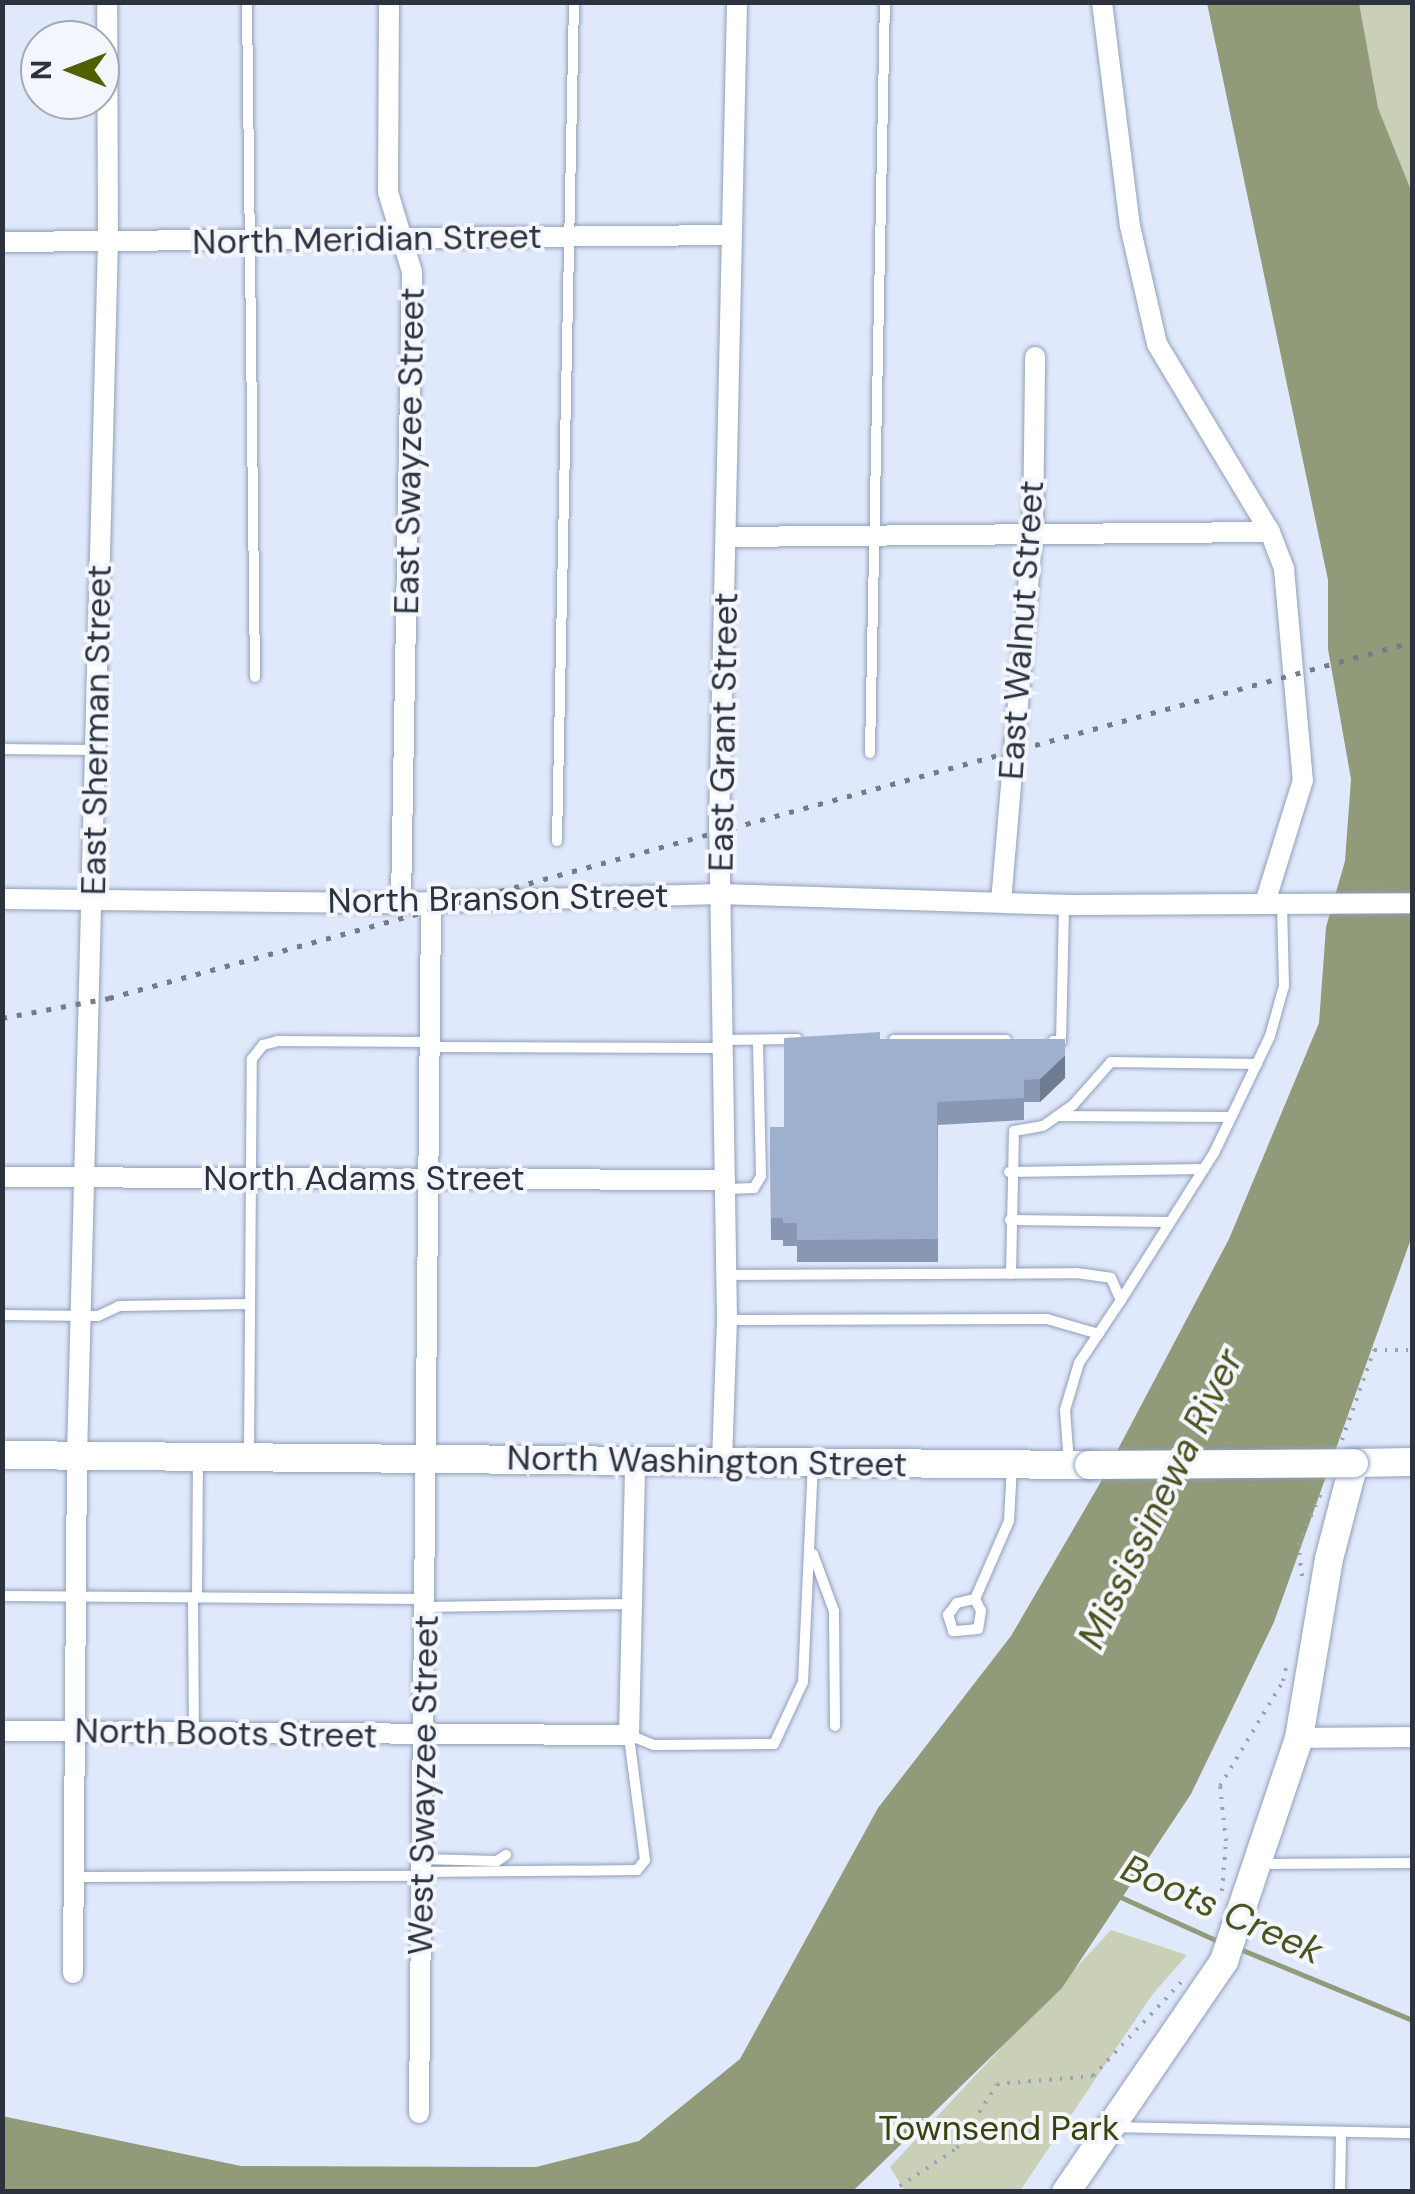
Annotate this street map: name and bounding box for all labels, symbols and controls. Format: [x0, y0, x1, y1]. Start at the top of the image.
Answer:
north arrow [20, 20, 120, 120]
text: N [23, 60, 60, 80]
street label: North Meridian Street [192, 215, 542, 263]
street label: East Swayzee Street [385, 287, 433, 615]
street label: East Walnut Street [990, 479, 1052, 781]
street label: East Sherman Street [72, 564, 120, 896]
street label: East Grant Street [700, 592, 746, 872]
street label: North Branson Street [327, 874, 669, 922]
street label: North Adams Street [203, 1157, 525, 1199]
water label: Mississinewa River [1069, 1342, 1253, 1656]
street label: North Washington Street [506, 1437, 908, 1485]
street label: West Swayzee Street [399, 1614, 447, 1956]
street label: North Boots Street [74, 1709, 378, 1757]
water label: Boots Creek [1114, 1845, 1330, 1975]
park label: Townsend Park [878, 2107, 1120, 2149]

